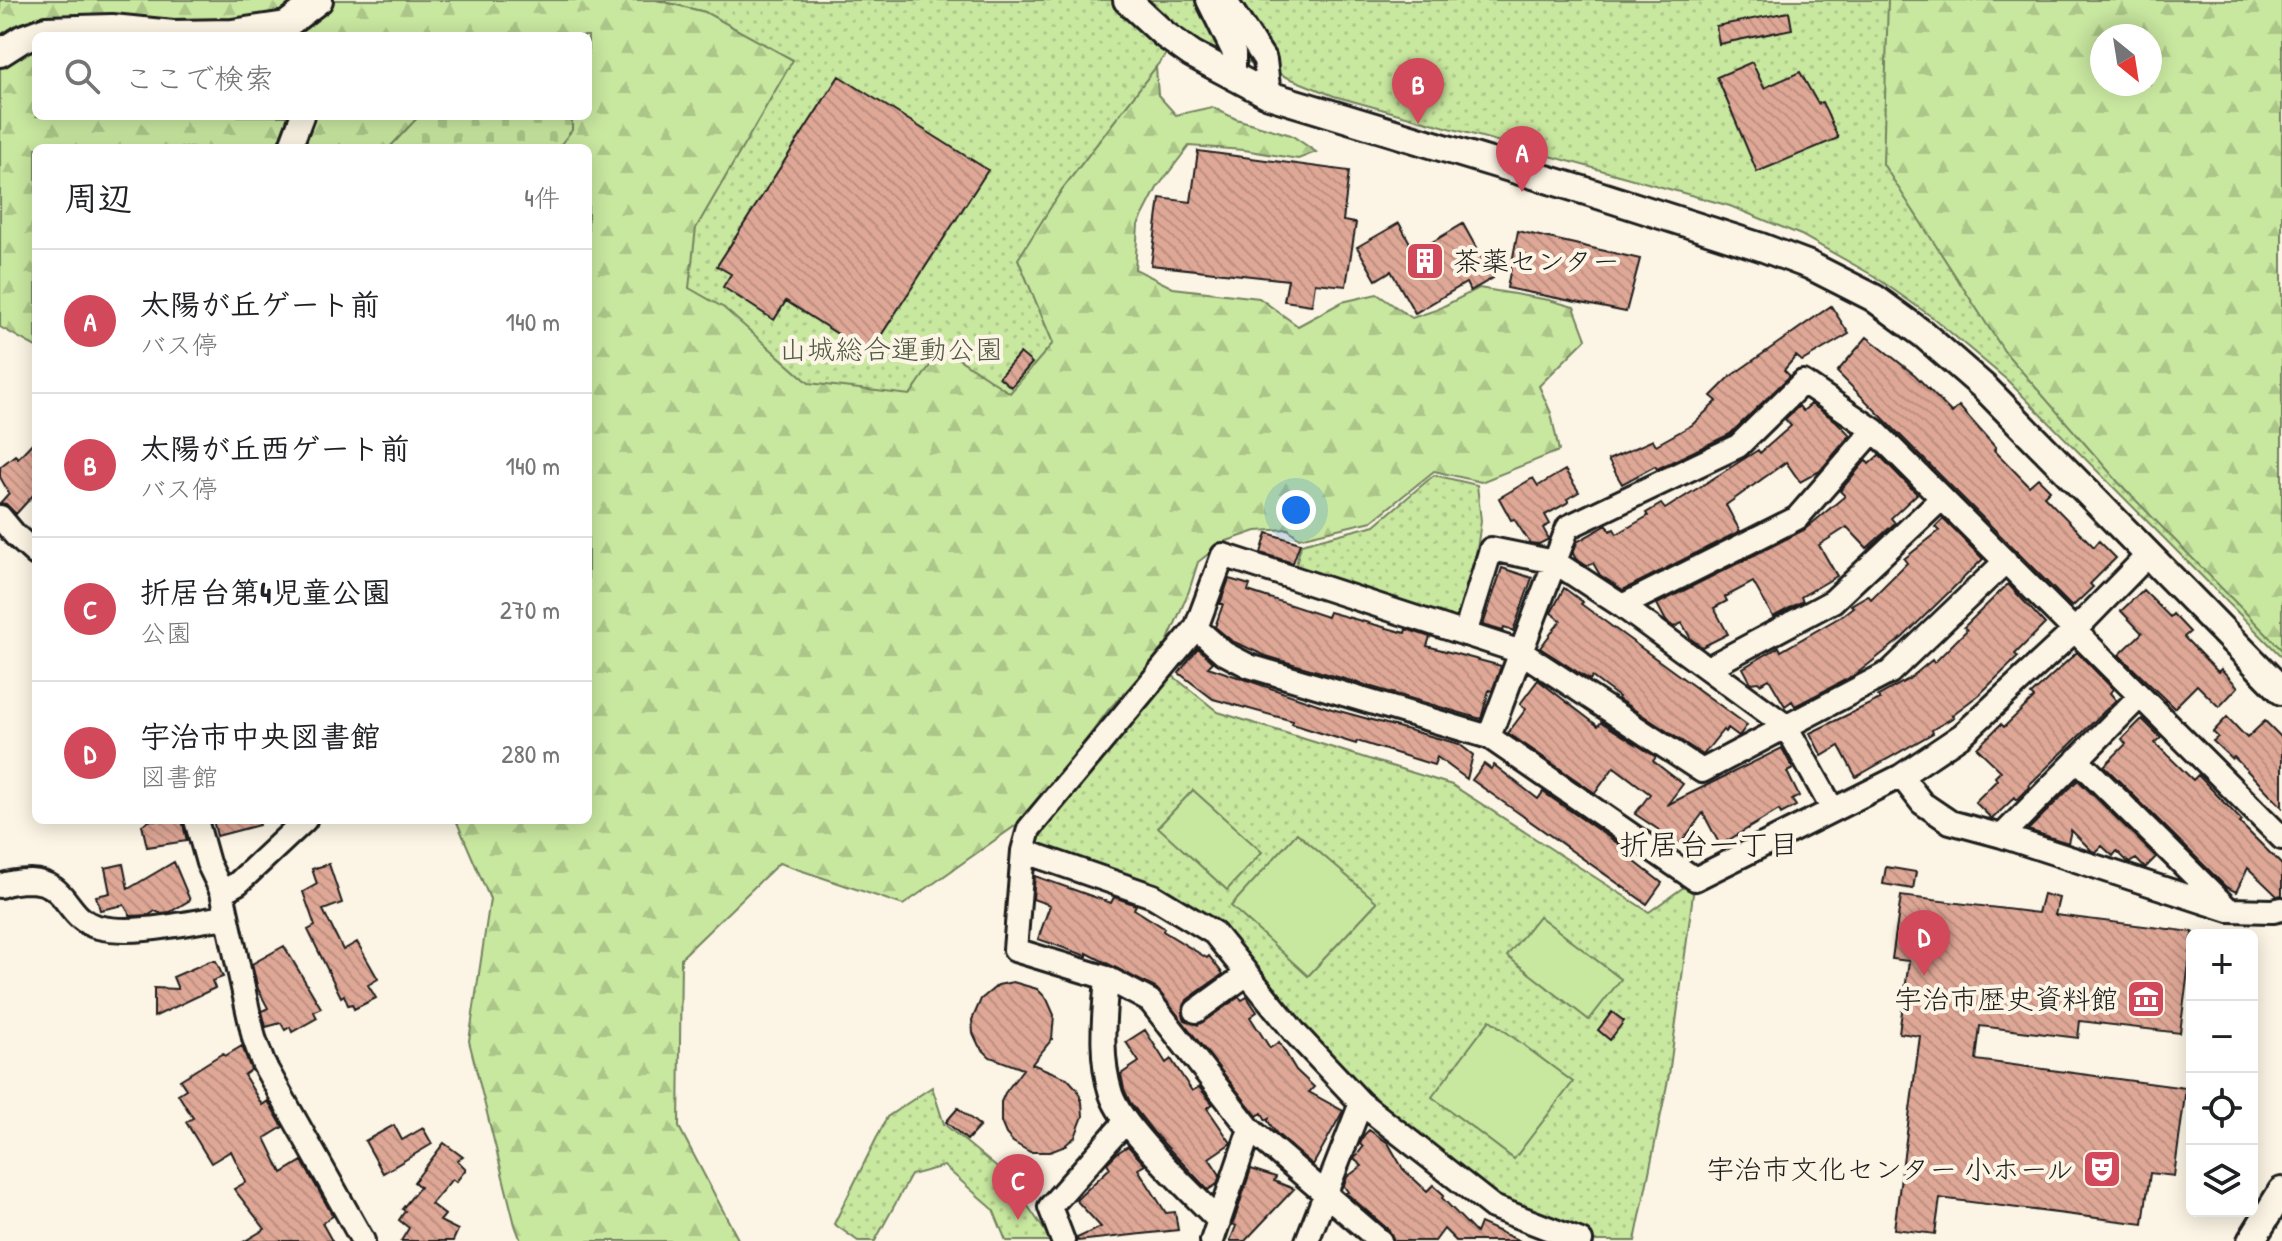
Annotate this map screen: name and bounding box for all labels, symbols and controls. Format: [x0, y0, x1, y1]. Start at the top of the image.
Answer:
north arrow [2090, 24, 2162, 96]
search box [32, 32, 592, 120]
icon: search [60, 54, 104, 98]
text: ここで検索 [124, 58, 274, 98]
pin: B [1392, 58, 1444, 124]
pin: A [1496, 126, 1548, 192]
text: 周辺 [64, 175, 132, 221]
text: 4件 [524, 180, 560, 215]
building icon: 茶薬センター [1404, 240, 1446, 282]
place label: 茶薬センター [1453, 242, 1620, 280]
text: 太陽が丘ゲート前 [140, 284, 380, 324]
text: A [84, 304, 96, 339]
text: 140 m [506, 304, 560, 339]
text: バス停 [140, 327, 218, 362]
park label: 山城総合運動公園 [779, 330, 1003, 368]
text: 太陽が丘西ゲート前 [140, 428, 410, 468]
text: B [83, 448, 97, 483]
text: 140 m [506, 448, 560, 483]
text: バス停 [140, 471, 218, 506]
your location [1276, 490, 1316, 530]
text: 折居台第4児童公園 [140, 572, 391, 612]
text: C [83, 592, 97, 627]
text: 270 m [500, 592, 560, 627]
text: 公園 [140, 615, 192, 650]
text: 宇治市中央図書館 [140, 716, 380, 756]
text: D [84, 736, 96, 771]
text: 280 m [501, 736, 560, 771]
text: 図書館 [140, 759, 218, 794]
district label: 折居台一丁目 [1619, 824, 1799, 864]
pin: D [1898, 910, 1950, 976]
map controls [2186, 929, 2258, 1217]
button: + [2186, 929, 2258, 1001]
museum icon: 宇治市歴史資料館 [2125, 978, 2167, 1020]
place label: 宇治市歴史資料館 [1894, 980, 2118, 1018]
button: − [2186, 1001, 2258, 1073]
button: locate [2186, 1073, 2258, 1145]
button: layers [2186, 1145, 2258, 1217]
theatre icon: 宇治市文化センター 小ホール [2081, 1148, 2123, 1190]
place label: 宇治市文化センター 小ホール [1706, 1150, 2074, 1188]
pin: C [992, 1154, 1044, 1220]

